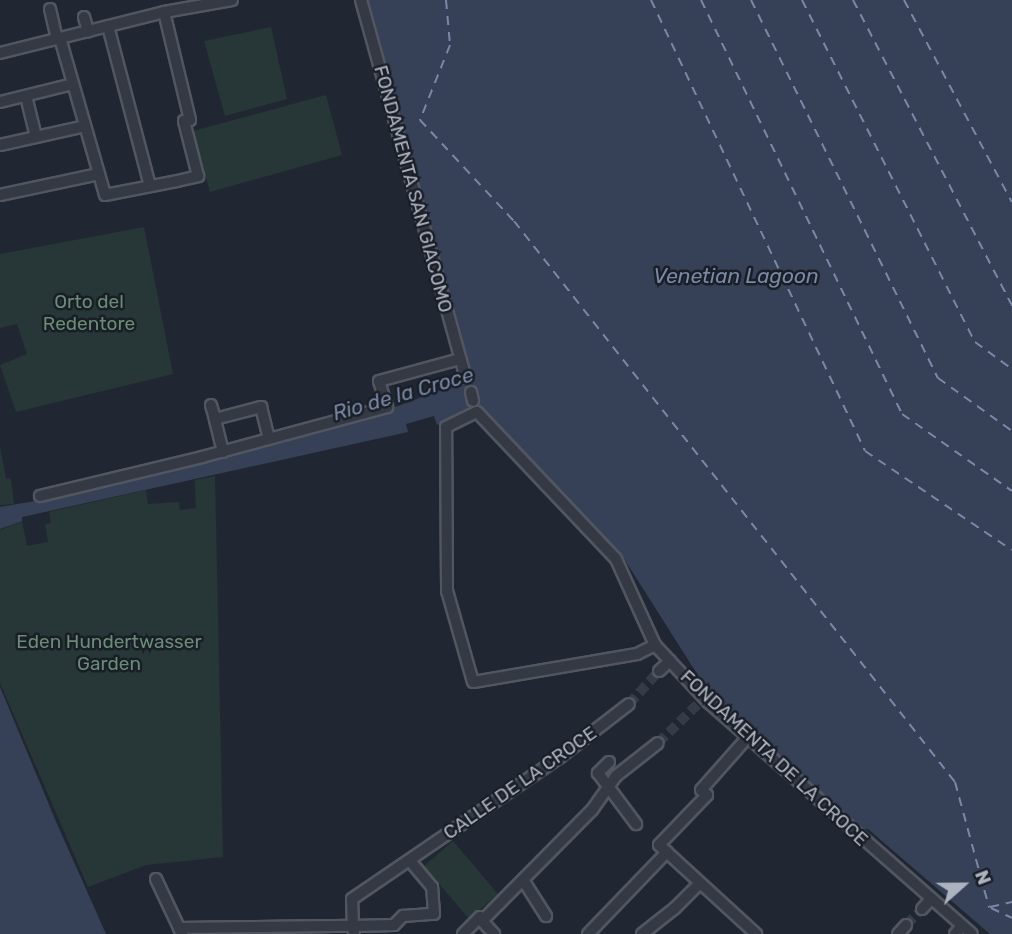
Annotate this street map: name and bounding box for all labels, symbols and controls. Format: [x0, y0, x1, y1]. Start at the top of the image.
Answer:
street label: FONDAMENTA SAN GIACOMO [369, 63, 457, 315]
water label: Venetian Lagoon [653, 263, 819, 289]
park label: Orto del Redentore [43, 291, 135, 335]
water label: Rio de la Croce [330, 362, 476, 426]
park label: Eden Hundertwasser Garden [16, 631, 202, 675]
street label: FONDAMENTA DE LA CROCE [675, 665, 873, 851]
street label: CALLE DE LA CROCE [439, 721, 601, 845]
north arrow [928, 850, 998, 920]
text: N [970, 867, 996, 888]

